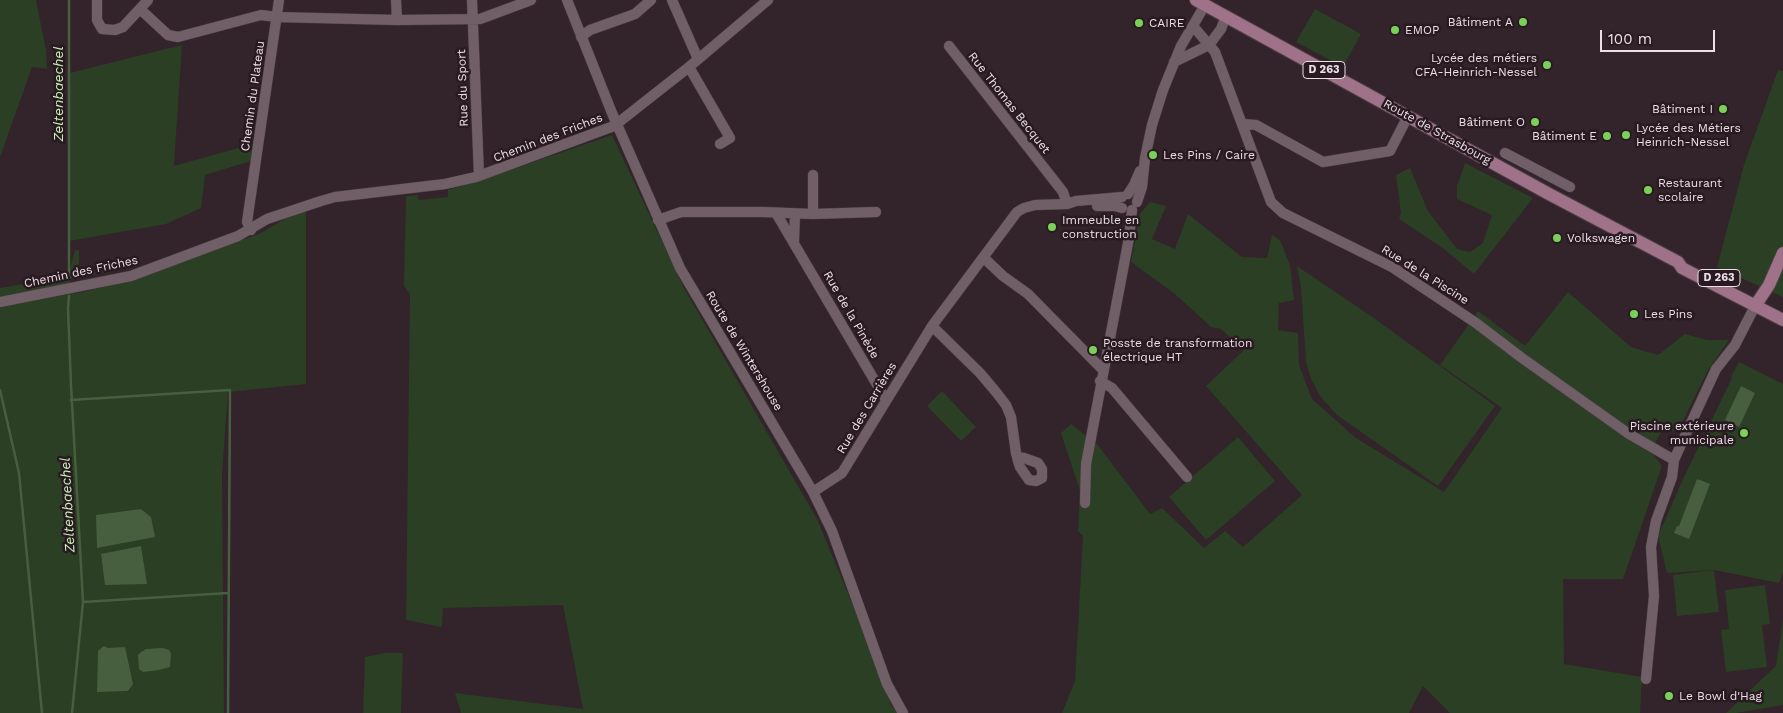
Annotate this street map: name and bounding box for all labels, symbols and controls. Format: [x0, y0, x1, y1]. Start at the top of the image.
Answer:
place label: Bâtiment A [1448, 15, 1513, 29]
place label: CAIRE [1149, 16, 1184, 30]
marker: Bâtiment A [1517, 16, 1529, 28]
marker: CAIRE [1133, 17, 1145, 29]
scale bar [1603, 20, 1718, 52]
place label: EMOP [1405, 23, 1439, 37]
marker: EMOP [1389, 24, 1401, 36]
text: 100 m [1608, 30, 1652, 48]
street label: Chemin du Plateau [238, 40, 268, 152]
water label: Zeltenbaechel [51, 46, 67, 142]
street label: Rue du Sport [454, 49, 472, 127]
street label: Rue Thomas Becquet [965, 49, 1053, 157]
place label: Lycée des métiers CFA-Heinrich-Nessel [1415, 51, 1537, 79]
marker: Lycée des métiers CFA-Heinrich-Nessel [1541, 59, 1553, 71]
road number: D 263 [1303, 62, 1345, 78]
street label: Route de Strasbourg [1381, 96, 1493, 168]
place label: Bâtiment I [1652, 102, 1713, 116]
marker: Bâtiment I [1717, 103, 1729, 115]
street label: Chemin des Friches [491, 111, 605, 165]
place label: Bâtiment O [1459, 115, 1525, 129]
marker: Bâtiment O [1529, 116, 1541, 128]
place label: Lycée des Métiers Heinrich-Nessel [1636, 121, 1741, 149]
place label: Bâtiment E [1532, 129, 1597, 143]
marker: Lycée des Métiers Heinrich-Nessel [1620, 129, 1632, 141]
marker: Bâtiment E [1601, 130, 1613, 142]
place label: Les Pins / Caire [1163, 148, 1255, 162]
marker: Les Pins / Caire [1147, 149, 1159, 161]
place label: Restaurant scolaire [1658, 176, 1722, 204]
marker: Restaurant scolaire [1642, 184, 1654, 196]
place label: Immeuble en construction [1062, 213, 1139, 241]
marker: Immeuble en construction [1046, 221, 1058, 233]
place label: Volkswagen [1567, 231, 1635, 245]
marker: Volkswagen [1551, 232, 1563, 244]
street label: Rue de la Piscine [1379, 242, 1471, 308]
street label: Chemin des Friches [23, 253, 139, 291]
street label: Rue de la Pinède [820, 269, 882, 361]
road number: D 263 [1698, 270, 1740, 286]
street label: Route de Wintershouse [702, 288, 786, 414]
place label: Les Pins [1644, 307, 1693, 321]
marker: Les Pins [1628, 308, 1640, 320]
place label: Posste de transformation électrique HT [1103, 336, 1252, 364]
marker: Posste de transformation électrique HT [1087, 344, 1099, 356]
street label: Rue des Carrières [834, 360, 900, 456]
place label: Piscine extérieure municipale [1630, 419, 1734, 447]
marker: Piscine extérieure municipale [1738, 427, 1750, 439]
water label: Zeltenbaechel [57, 457, 79, 553]
place label: Le Bowl d'Hag [1679, 689, 1762, 703]
marker: Le Bowl d'Hag [1663, 690, 1675, 702]

